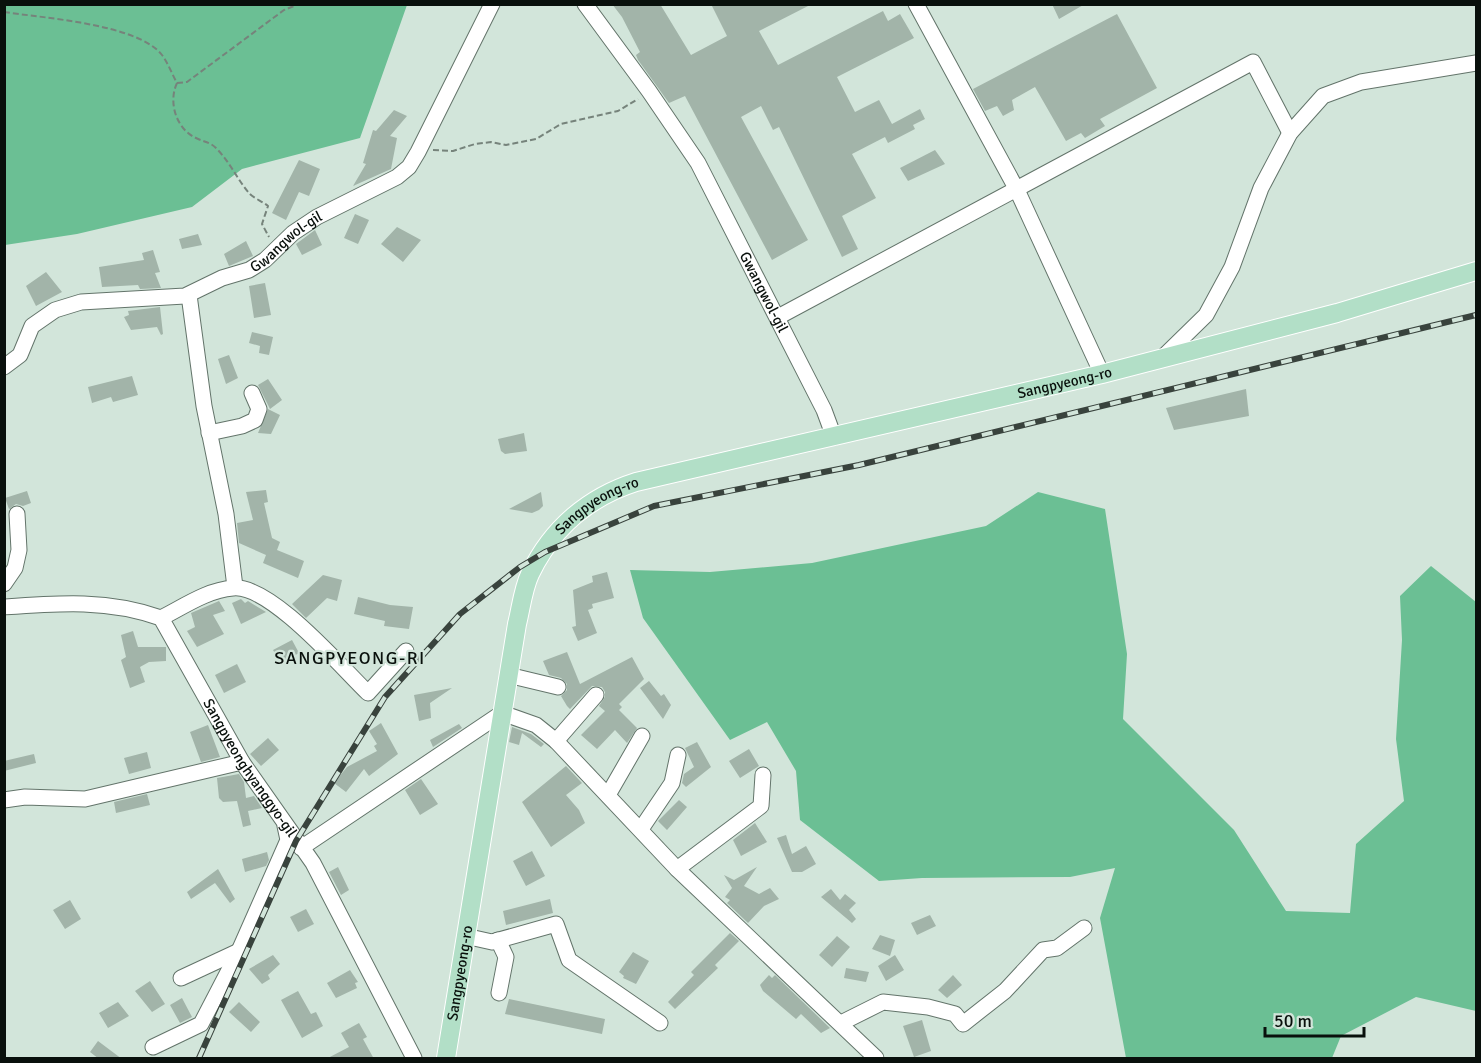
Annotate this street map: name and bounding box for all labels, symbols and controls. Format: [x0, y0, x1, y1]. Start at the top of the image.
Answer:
street label: Gwangwol-gil [247, 207, 325, 276]
street label: Gwangwol-gil [736, 249, 792, 336]
street label: Sangpyeong-ro [1016, 363, 1114, 402]
street label: Sangpyeong-ro [551, 473, 641, 538]
district label: SANGPYEONG-RI [274, 647, 426, 669]
street label: Sangpyeonghyanggyo-gil [199, 695, 301, 840]
street label: Sangpyeong-ro [443, 924, 477, 1022]
scale bar [1265, 1000, 1364, 1038]
text: 50 m [1274, 1010, 1312, 1032]

